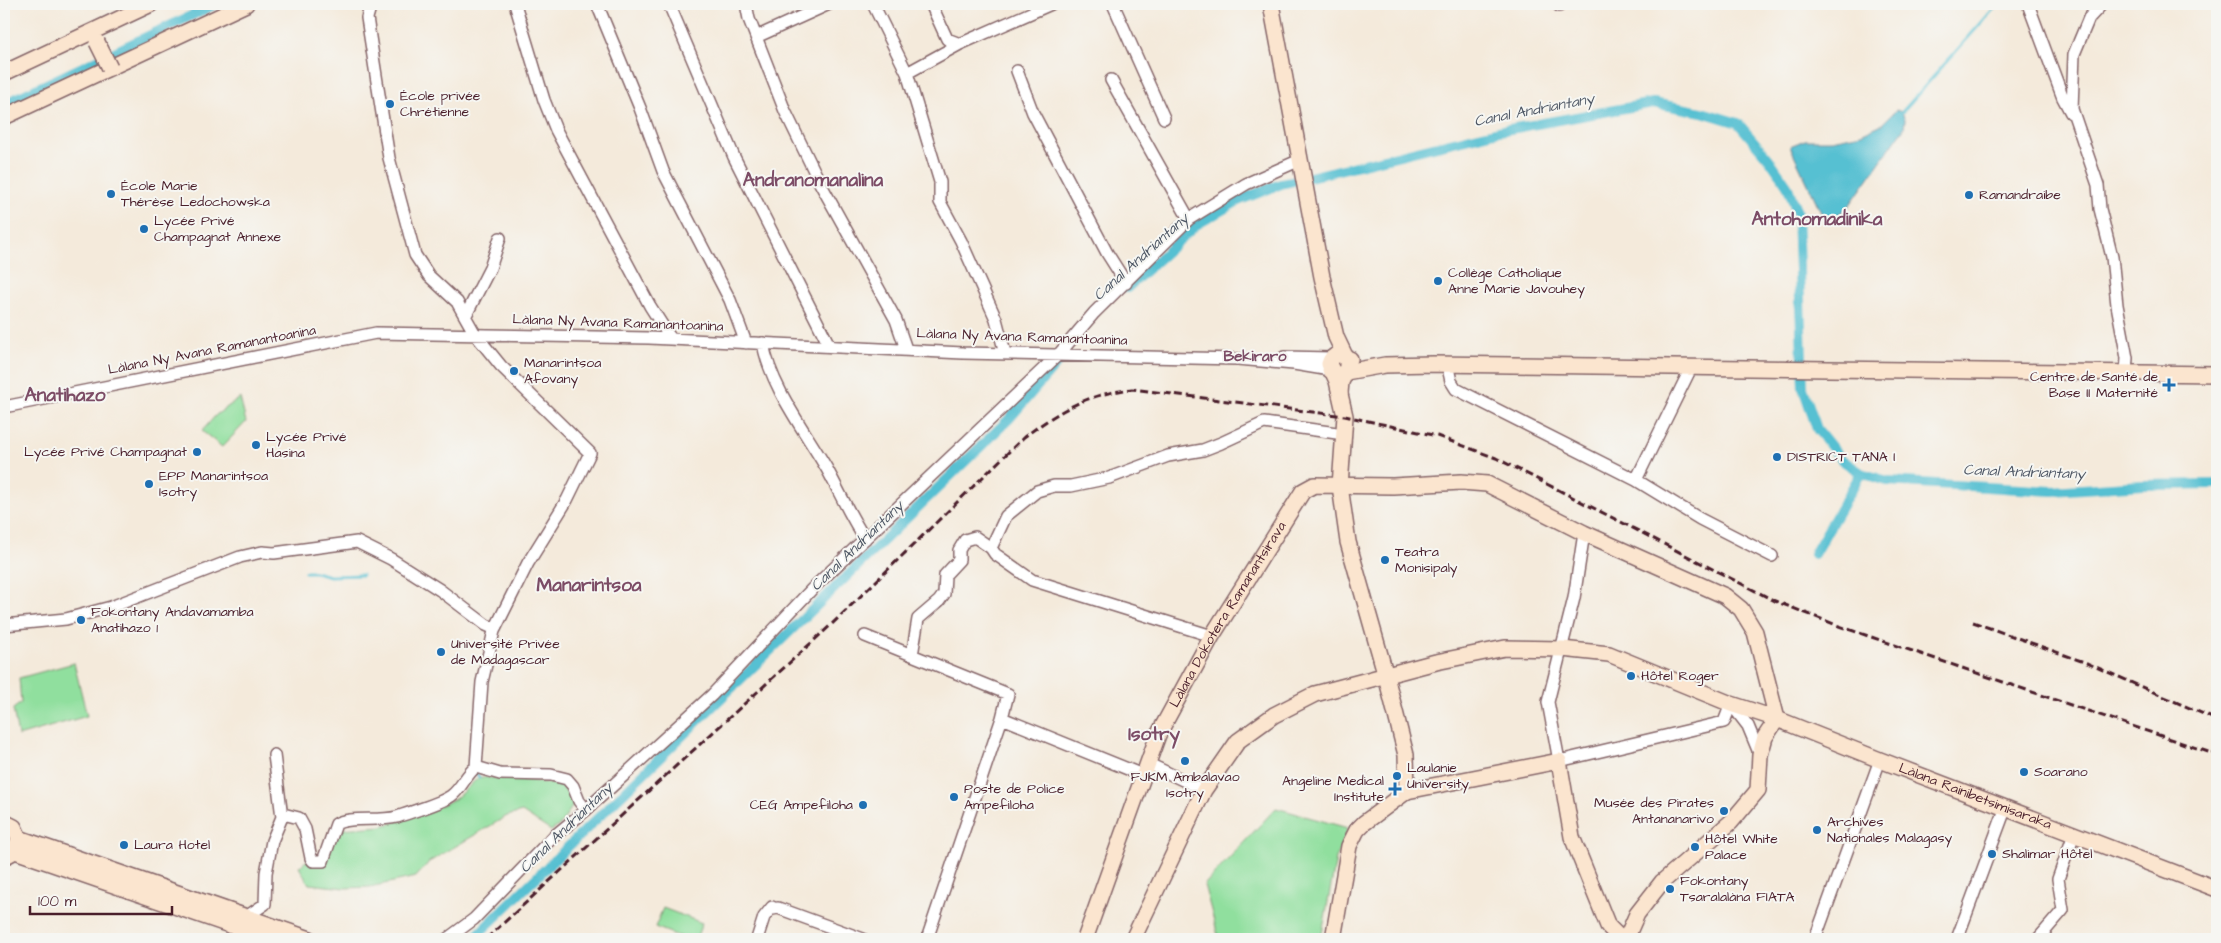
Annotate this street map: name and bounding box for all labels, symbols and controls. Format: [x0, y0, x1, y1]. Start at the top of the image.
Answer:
place label: École privée Chrétienne [400, 86, 481, 122]
water label: Canal Andriantany [1472, 88, 1598, 133]
marker: École privée Chrétienne [384, 98, 396, 110]
district label: Andranomanalina [743, 167, 884, 194]
place label: École Marie Thérèse Ledochowska [121, 176, 270, 212]
place label: Ramandraibe [1979, 185, 2061, 205]
marker: École Marie Thérèse Ledochowska [105, 188, 117, 200]
marker: Ramandraibe [1963, 189, 1975, 201]
district label: Antohomadinika [1752, 206, 1883, 233]
water label: Canal Andriantany [1089, 207, 1195, 306]
place label: Lycée Privé Champagnat Annexe [154, 211, 282, 247]
marker: Lycée Privé Champagnat Annexe [138, 223, 150, 235]
place label: Collège Catholique Anne Marie Javouhey [1448, 263, 1585, 299]
marker: Collège Catholique Anne Marie Javouhey [1432, 275, 1444, 287]
street label: Làlana Ny Avana Ramanantoanina [512, 309, 724, 337]
street label: Làlana Ny Avana Ramanantoanina [106, 320, 318, 380]
street label: Làlana Ny Avana Ramanantoanina [916, 323, 1128, 351]
district label: Bekiraro [1224, 346, 1287, 367]
place label: Manarintsoa Afovany [524, 353, 601, 389]
marker: Manarintsoa Afovany [508, 365, 520, 377]
place label: Centre de Santé de Base II Maternité [2030, 367, 2158, 403]
marker: Centre de Santé de Base II Maternité [2162, 378, 2176, 392]
district label: Anatihazo [24, 382, 106, 409]
place label: Lycée Privé Hasina [266, 427, 347, 463]
marker: Lycée Privé Hasina [250, 439, 262, 451]
place label: Lycée Privé Champagnat [24, 442, 187, 462]
marker: Lycée Privé Champagnat [191, 446, 203, 458]
place label: DISTRICT TANA I [1787, 447, 1895, 467]
marker: DISTRICT TANA I [1771, 451, 1783, 463]
water label: Canal Andriantany [1963, 459, 2087, 486]
place label: EPP Manarintsoa Isotry [159, 466, 268, 502]
marker: EPP Manarintsoa Isotry [143, 478, 155, 490]
water label: Canal Andriantany [806, 495, 910, 597]
street label: Làlana Dokotera Ramanantsirava [1165, 518, 1291, 711]
place label: Teatra Monisipaly [1395, 542, 1458, 578]
marker: Teatra Monisipaly [1379, 554, 1391, 566]
district label: Manarintsoa [537, 572, 642, 599]
place label: Fokontany Andavamamba Anatihazo 1 [91, 602, 254, 638]
marker: Fokontany Andavamamba Anatihazo 1 [75, 614, 87, 626]
place label: Université Privée de Madagascar [451, 634, 560, 670]
marker: Université Privée de Madagascar [435, 646, 447, 658]
place label: Hôtel Roger [1641, 666, 1719, 686]
marker: Hôtel Roger [1625, 670, 1637, 682]
district label: Isotry [1128, 721, 1180, 749]
marker: FJKM Ambalavao Isotry [1179, 755, 1191, 767]
place label: Laulanie University [1407, 758, 1469, 794]
street label: Làlana Rainibetsimisaraka [1896, 758, 2055, 835]
place label: Soarano [2034, 762, 2088, 782]
marker: Soarano [2018, 766, 2030, 778]
place label: FJKM Ambalavao Isotry [1130, 767, 1240, 803]
marker: Laulanie University [1391, 770, 1403, 782]
place label: Angeline Medical Institute [1282, 771, 1384, 807]
water label: Canal Andriantany [515, 777, 619, 879]
place label: Poste de Police Ampefiloha [964, 779, 1065, 815]
marker: Angeline Medical Institute [1388, 782, 1402, 796]
marker: Poste de Police Ampefiloha [948, 791, 960, 803]
place label: Musée des Pirates Antananarivo [1594, 793, 1714, 829]
place label: CEG Ampefiloha [750, 795, 853, 815]
marker: CEG Ampefiloha [857, 799, 869, 811]
marker: Musée des Pirates Antananarivo [1718, 805, 1730, 817]
place label: Archives Nationales Malagasy [1827, 812, 1952, 848]
marker: Archives Nationales Malagasy [1811, 824, 1823, 836]
place label: Hôtel White Palace [1705, 829, 1778, 865]
place label: Laura Hotel [134, 835, 210, 855]
marker: Laura Hotel [118, 839, 130, 851]
marker: Hôtel White Palace [1689, 841, 1701, 853]
place label: Shalimar Hôtel [2002, 844, 2093, 864]
marker: Shalimar Hôtel [1986, 848, 1998, 860]
place label: Fokontany Tsaralalàna FIATA [1680, 871, 1795, 907]
scale bar [30, 883, 172, 915]
marker: Fokontany Tsaralalàna FIATA [1664, 883, 1676, 895]
text: 100 m [38, 891, 77, 912]

